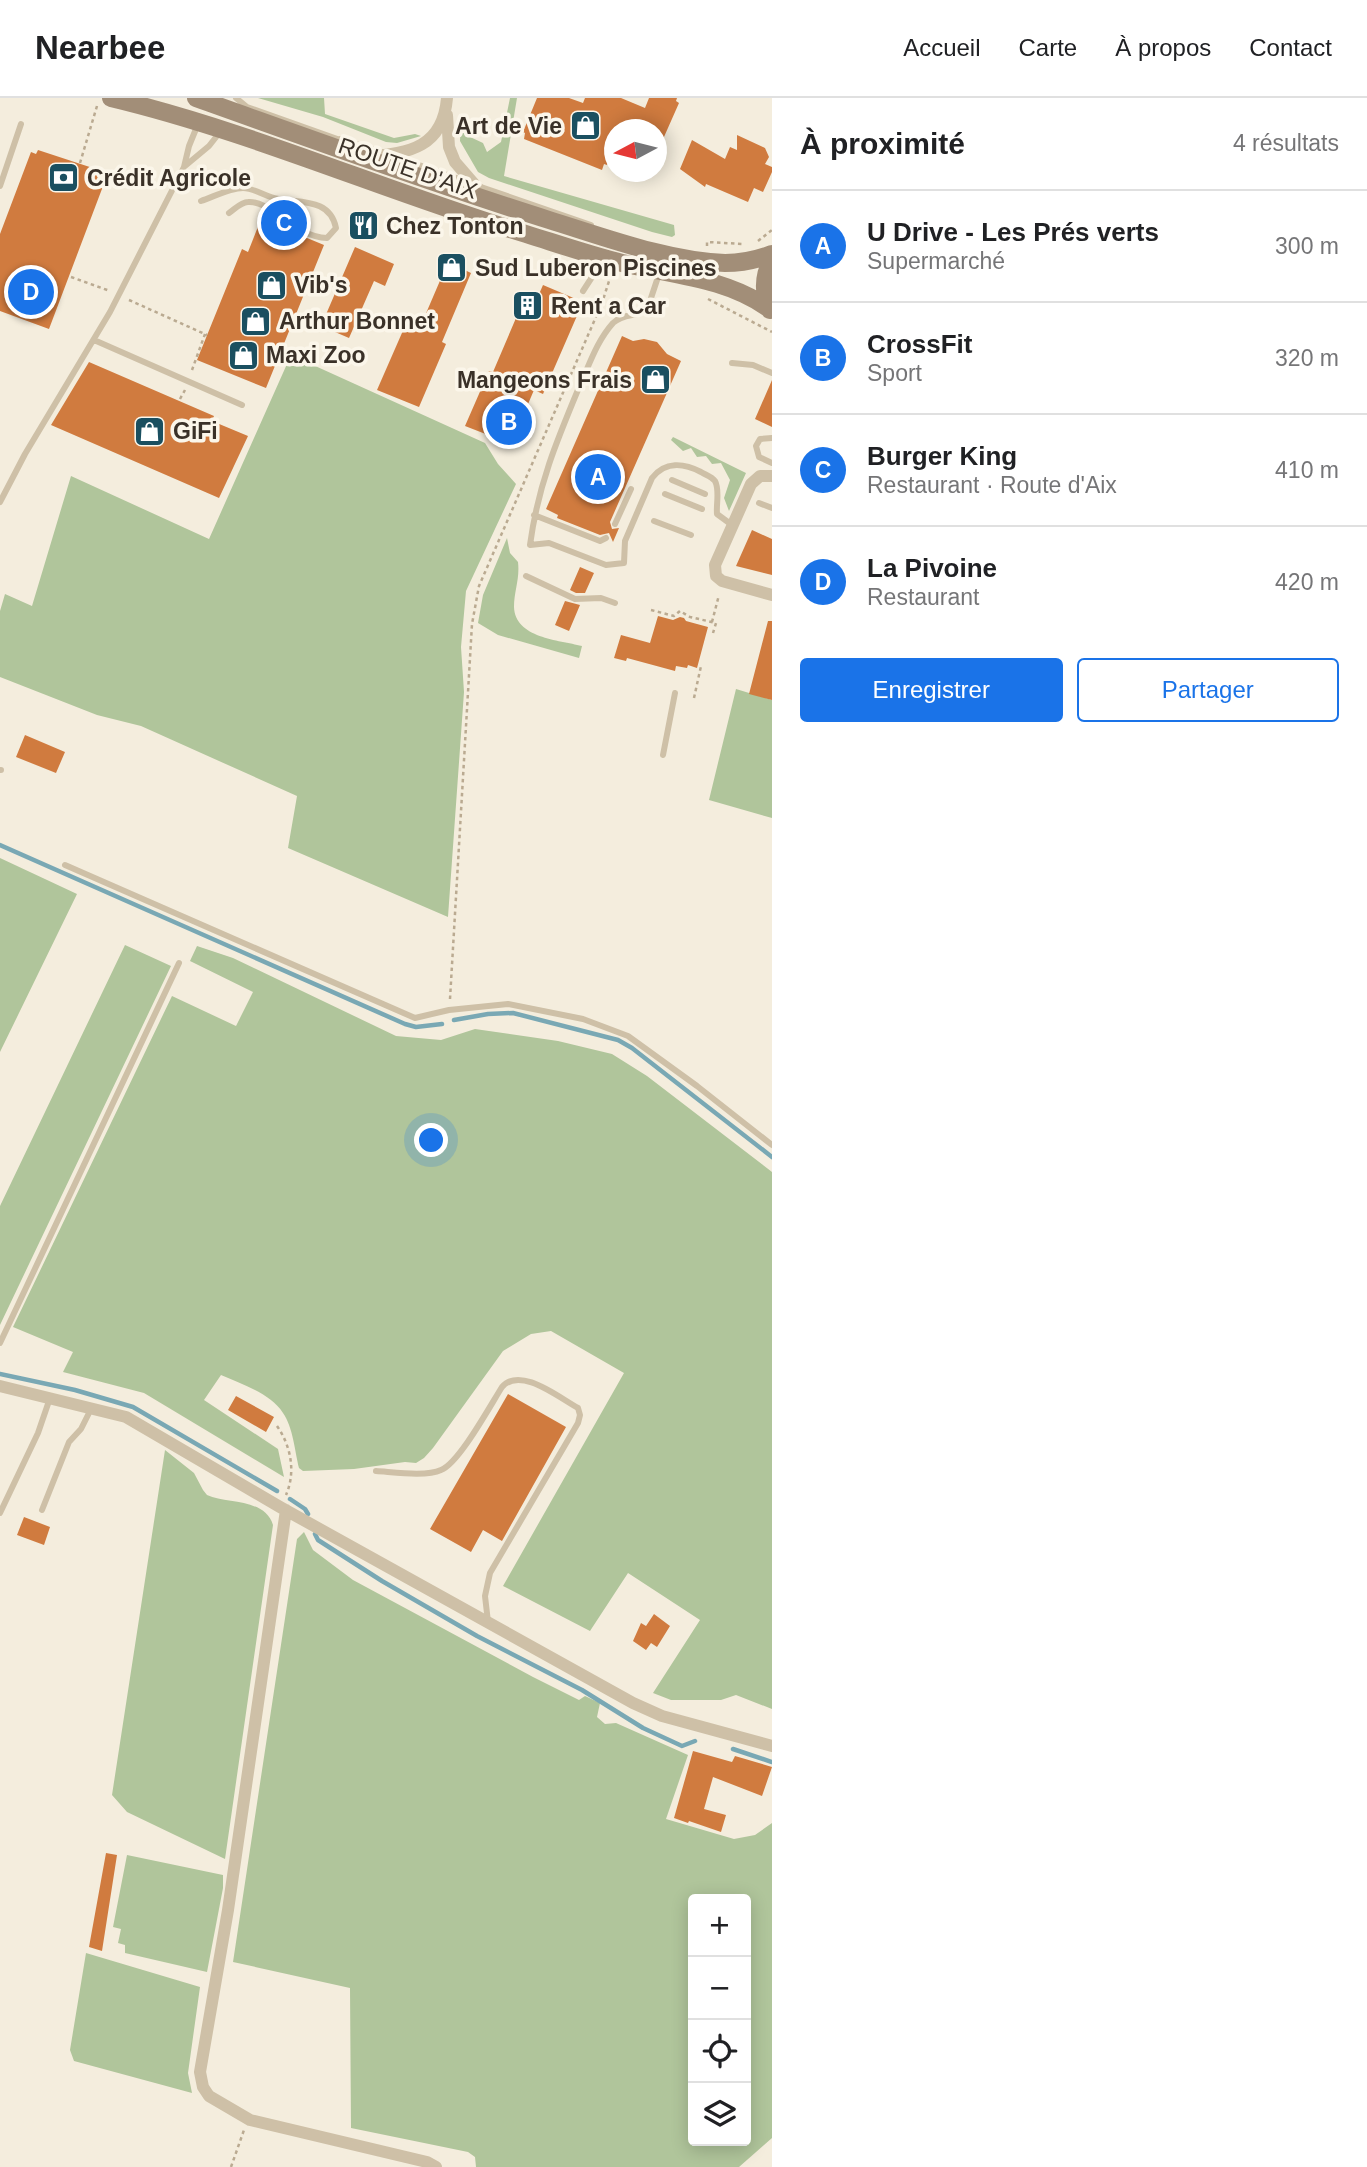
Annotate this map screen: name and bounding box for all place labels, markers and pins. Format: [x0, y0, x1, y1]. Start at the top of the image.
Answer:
shop icon: Art de Vie [568, 109, 602, 143]
place label: Art de Vie [455, 113, 562, 139]
bank icon: Crédit Agricole [47, 161, 81, 195]
place label: Crédit Agricole [87, 165, 251, 191]
pin: C [261, 197, 307, 249]
restaurant icon: Chez Tonton [346, 209, 380, 243]
place label: Chez Tonton [386, 213, 524, 239]
shop icon: Sud Luberon Piscines [435, 251, 469, 285]
place label: Sud Luberon Piscines [475, 255, 717, 281]
pin: D [8, 266, 54, 318]
shop icon: Vib's [254, 268, 288, 302]
place label: Vib's [294, 272, 348, 298]
building icon: Rent a Car [511, 289, 545, 323]
place label: Rent a Car [551, 293, 666, 319]
shop icon: Arthur Bonnet [239, 304, 273, 338]
place label: Arthur Bonnet [279, 308, 435, 334]
shop icon: Maxi Zoo [226, 338, 260, 372]
place label: Maxi Zoo [266, 342, 366, 368]
shop icon: Mangeons Frais [638, 363, 672, 397]
place label: Mangeons Frais [457, 367, 632, 393]
pin: B [486, 396, 532, 448]
shop icon: GiFi [133, 414, 167, 448]
place label: GiFi [173, 418, 218, 444]
pin: A [575, 451, 621, 503]

